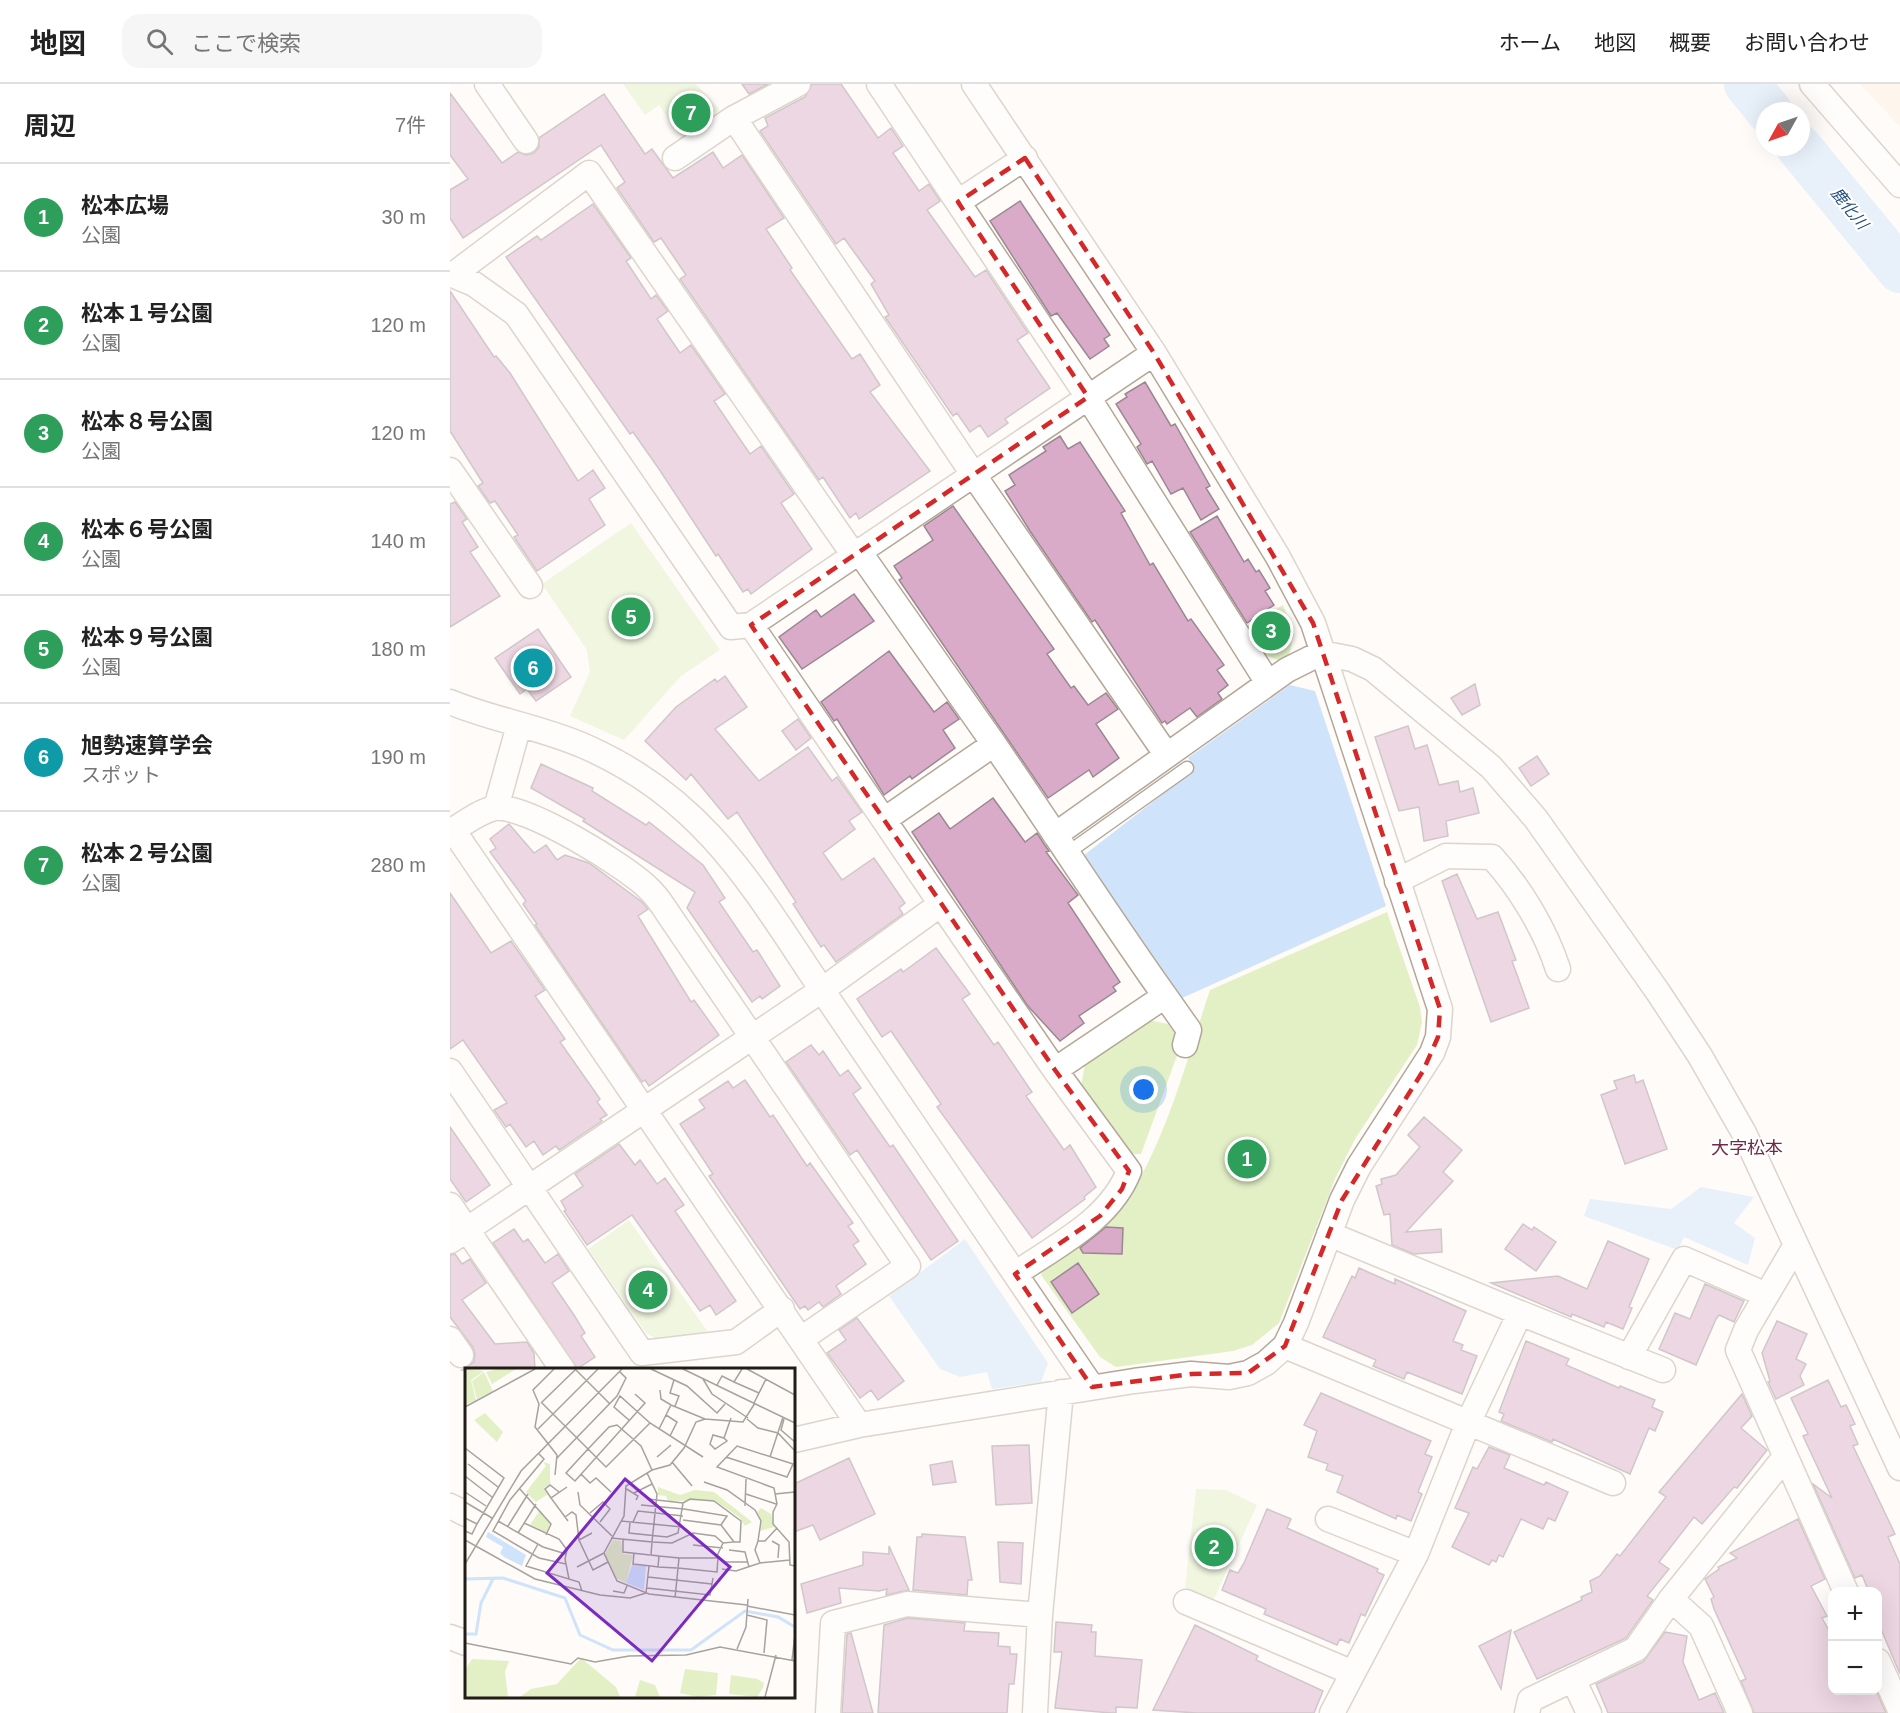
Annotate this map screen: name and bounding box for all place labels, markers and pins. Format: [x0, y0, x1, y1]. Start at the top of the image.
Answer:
pin: 7 [672, 90, 710, 135]
pin: 5 [612, 594, 651, 640]
pin: 3 [1252, 608, 1290, 654]
pin: 6 [514, 646, 553, 690]
pin: 1 [1228, 1136, 1266, 1182]
pin: 4 [628, 1268, 668, 1312]
pin: 2 [1194, 1524, 1233, 1570]

